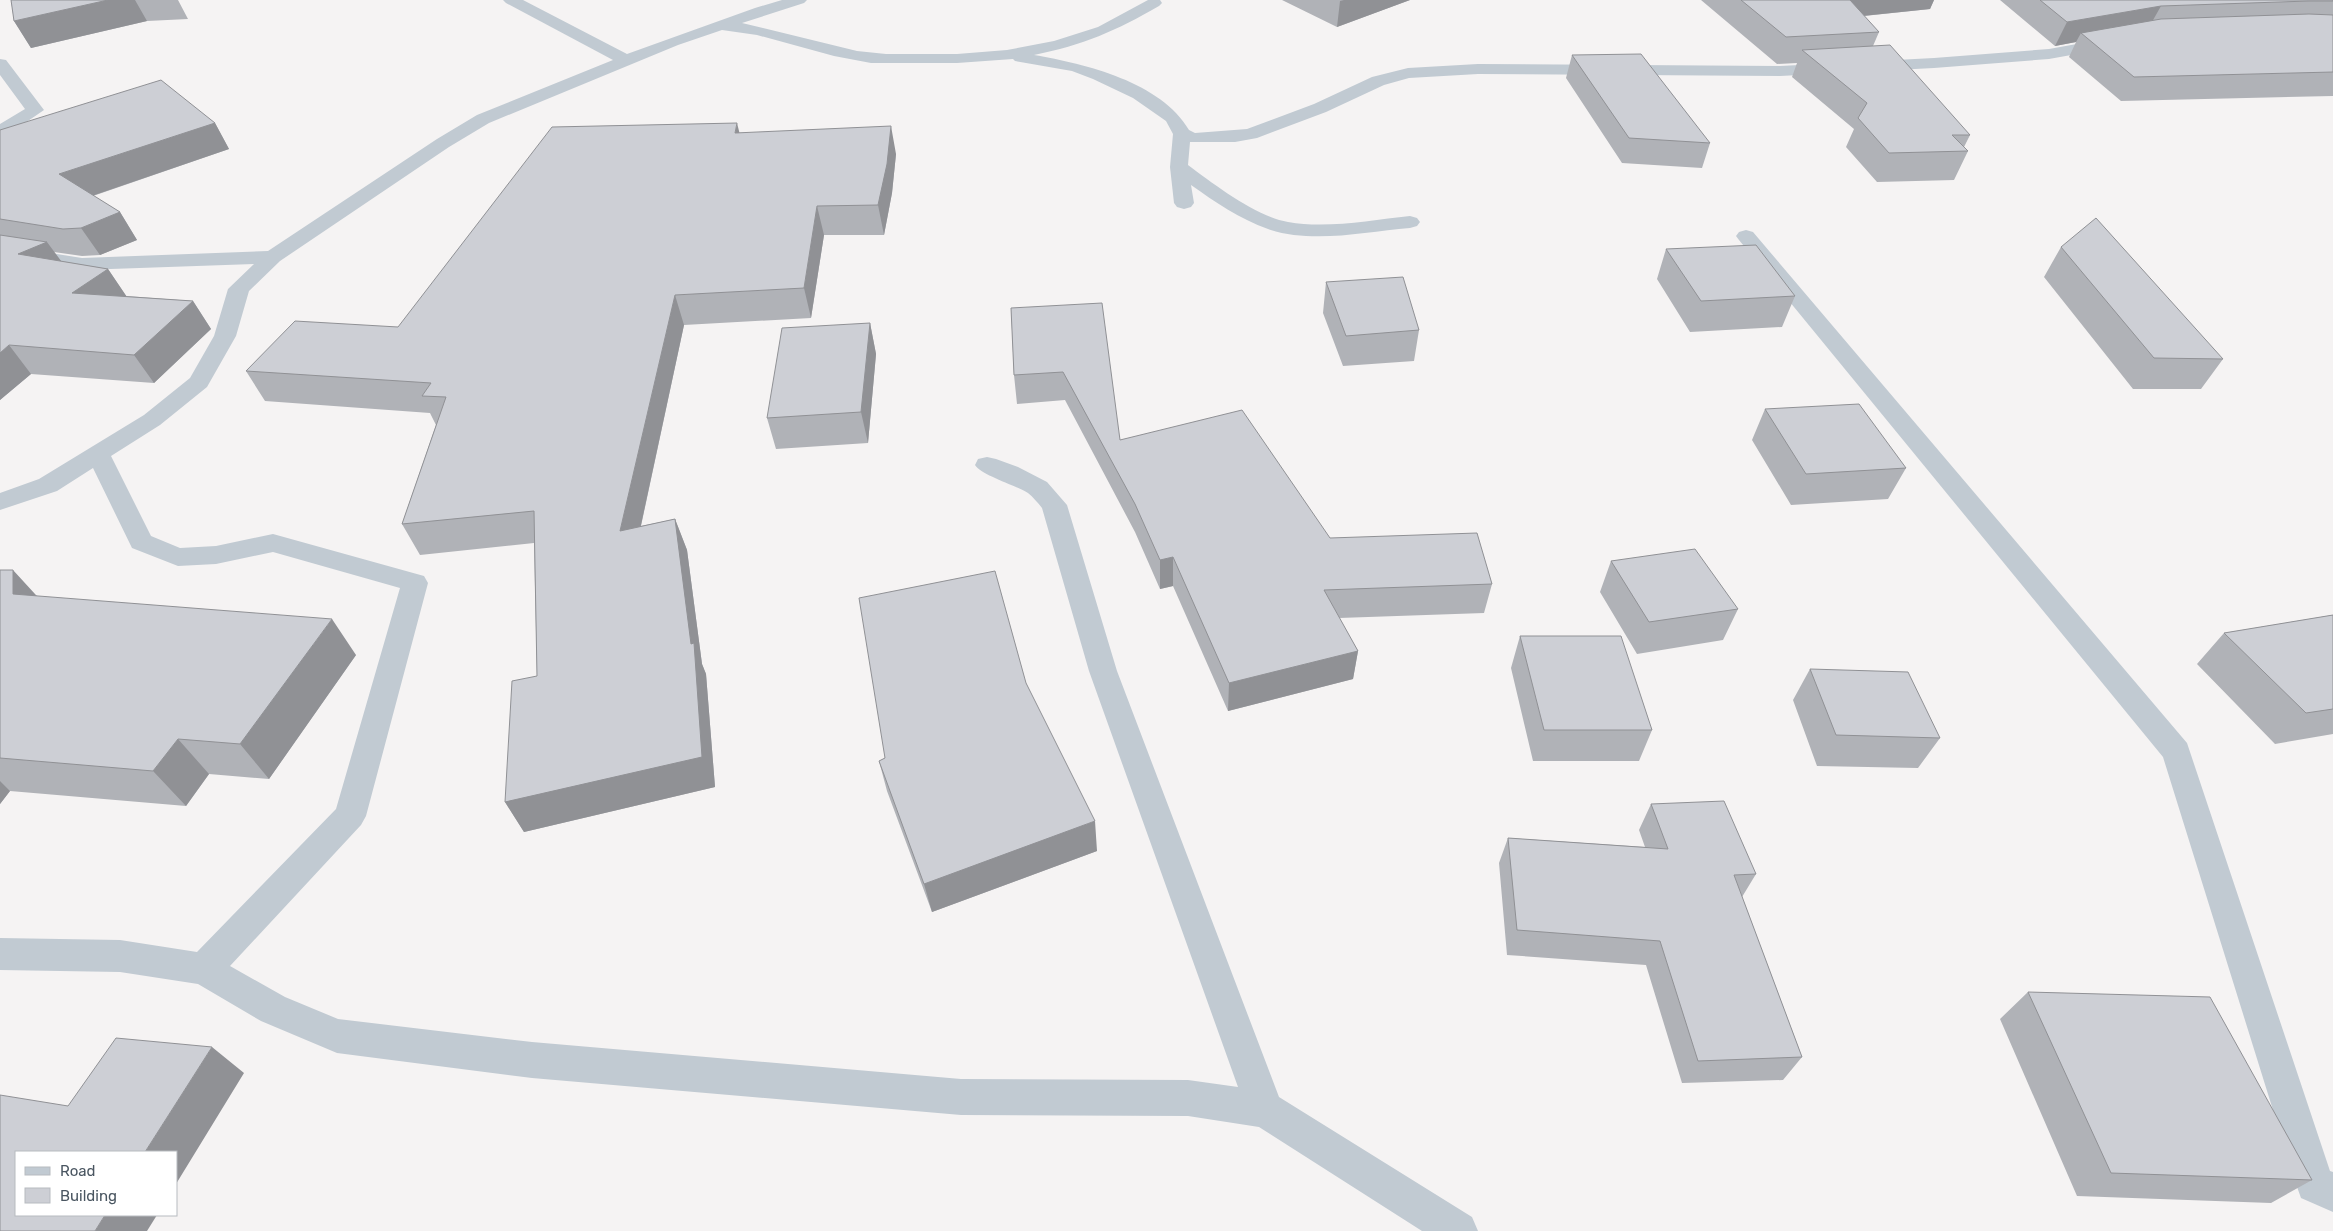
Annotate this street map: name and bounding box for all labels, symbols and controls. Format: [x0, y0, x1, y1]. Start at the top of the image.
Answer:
legend [15, 1151, 178, 1216]
text: Road [60, 1162, 96, 1180]
text: Building [60, 1187, 117, 1205]

